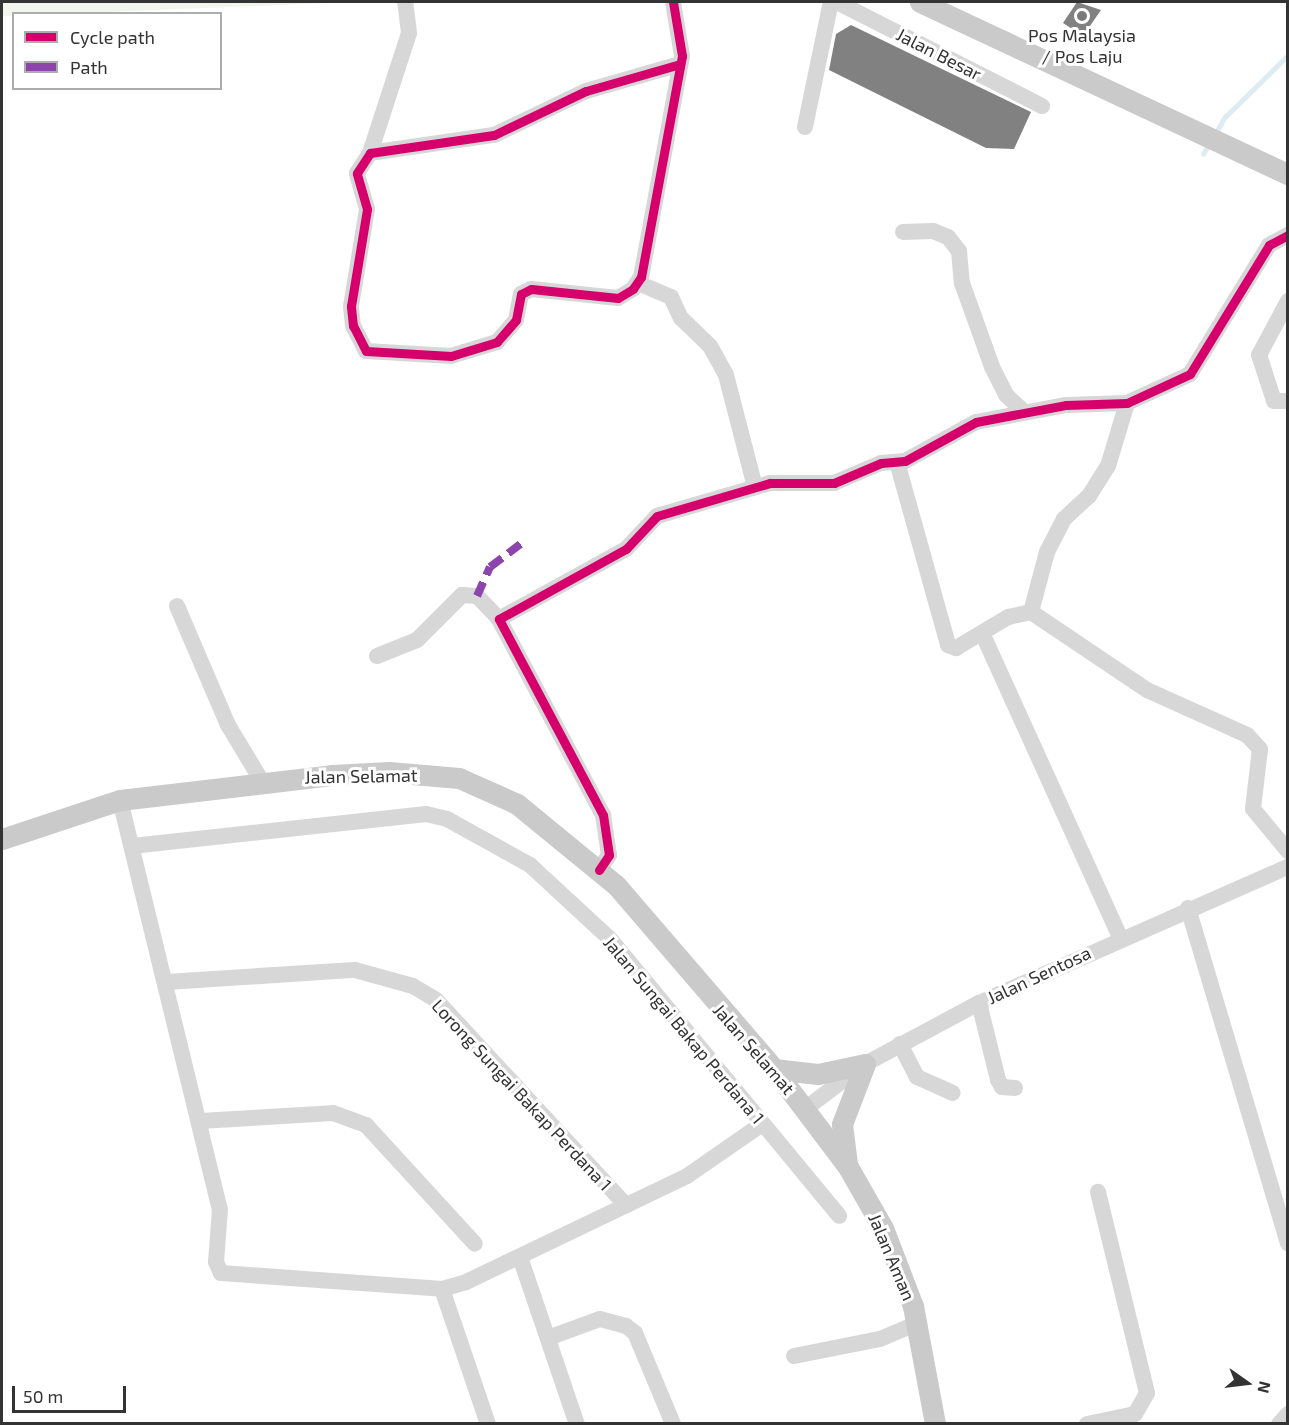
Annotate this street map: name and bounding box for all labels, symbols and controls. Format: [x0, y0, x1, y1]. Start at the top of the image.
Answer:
marker: Pos Malaysia / Pos Laju [1075, 9, 1089, 23]
legend [12, 12, 222, 90]
street label: Jalan Besar [893, 23, 985, 85]
place label: Pos Malaysia / Pos Laju [1028, 25, 1136, 68]
text: Cycle path [70, 26, 155, 48]
text: Path [70, 56, 108, 78]
street label: Jalan Selamat [304, 764, 418, 788]
street label: Jalan Sungai Bakap Perdana 1 [599, 932, 769, 1128]
street label: Jalan Sentosa [984, 942, 1094, 1008]
street label: Lorong Sungai Bakap Perdana 1 [428, 995, 616, 1195]
street label: Jalan Selamat [709, 999, 799, 1099]
street label: Jalan Aman [864, 1210, 920, 1304]
north arrow [1217, 1353, 1277, 1413]
scale bar [15, 1374, 129, 1412]
text: N [1254, 1380, 1276, 1395]
text: 50 m [23, 1385, 63, 1407]

